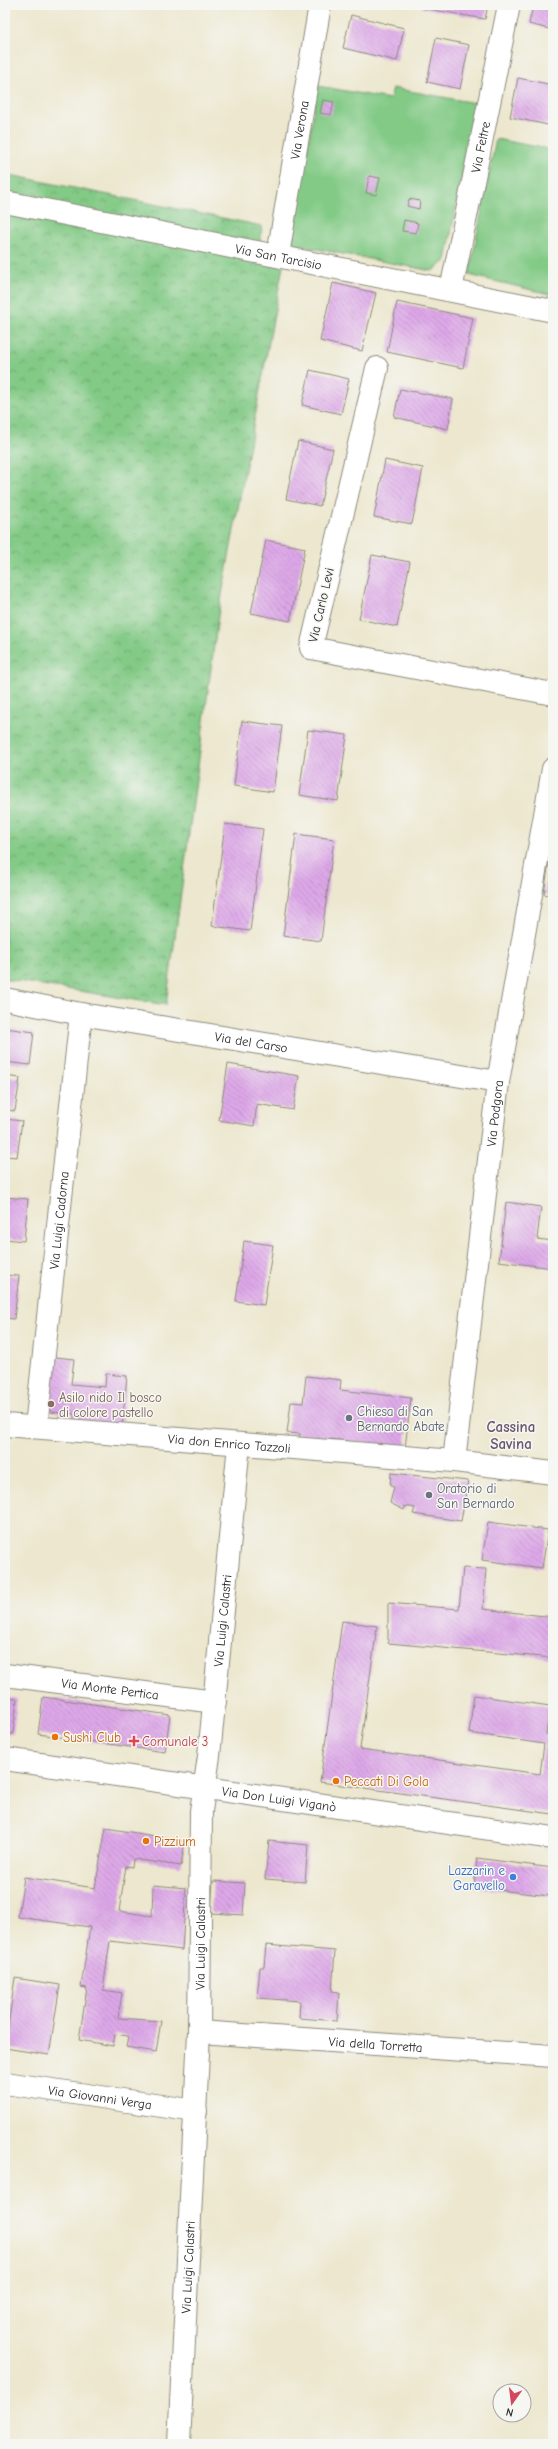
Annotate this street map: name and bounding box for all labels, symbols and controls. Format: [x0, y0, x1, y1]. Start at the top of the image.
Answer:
street label: Via Verona [287, 99, 311, 160]
street label: Via Feltre [468, 119, 493, 174]
street label: Via San Tarcisio [234, 240, 323, 272]
street label: Via Carlo Levi [305, 566, 337, 644]
street label: Via del Carso [214, 1028, 289, 1055]
street label: Via Podgora [483, 1079, 506, 1147]
street label: Via Luigi Cadorna [46, 1170, 71, 1270]
place label: Asilo nido Il bosco di colore pastello [59, 1390, 162, 1420]
marker: Asilo nido Il bosco di colore pastello [46, 1399, 56, 1409]
place label: Chiesa di San Bernardo Abate [357, 1404, 445, 1434]
marker: Chiesa di San Bernardo Abate [344, 1413, 354, 1423]
district label: Cassina Savina [487, 1418, 535, 1453]
street label: Via don Enrico Tazzoli [167, 1431, 291, 1455]
place label: Oratorio di San Bernardo [437, 1481, 515, 1511]
marker: Oratorio di San Bernardo [424, 1490, 434, 1500]
street label: Via Luigi Calastri [210, 1574, 234, 1668]
street label: Via Monte Pertica [60, 1675, 160, 1702]
place label: Sushi Club [63, 1730, 121, 1745]
marker: Sushi Club [50, 1732, 60, 1742]
place label: Comunale 3 [142, 1734, 208, 1749]
marker: Comunale 3 [129, 1736, 139, 1746]
place label: Peccati Di Gola [344, 1774, 429, 1789]
marker: Peccati Di Gola [331, 1776, 341, 1786]
street label: Via Don Luigi Viganò [221, 1783, 337, 1814]
place label: Pizzium [154, 1834, 196, 1849]
marker: Pizzium [141, 1836, 151, 1846]
place label: Lazzarin e Garavello [448, 1863, 505, 1893]
marker: Lazzarin e Garavello [508, 1872, 518, 1882]
street label: Via Luigi Calastri [192, 1897, 208, 1990]
street label: Via della Torretta [328, 2033, 423, 2055]
street label: Via Giovanni Verga [47, 2082, 153, 2112]
street label: Via Luigi Calastri [178, 2221, 197, 2314]
north arrow [492, 2383, 532, 2423]
text: N [505, 2405, 515, 2419]

